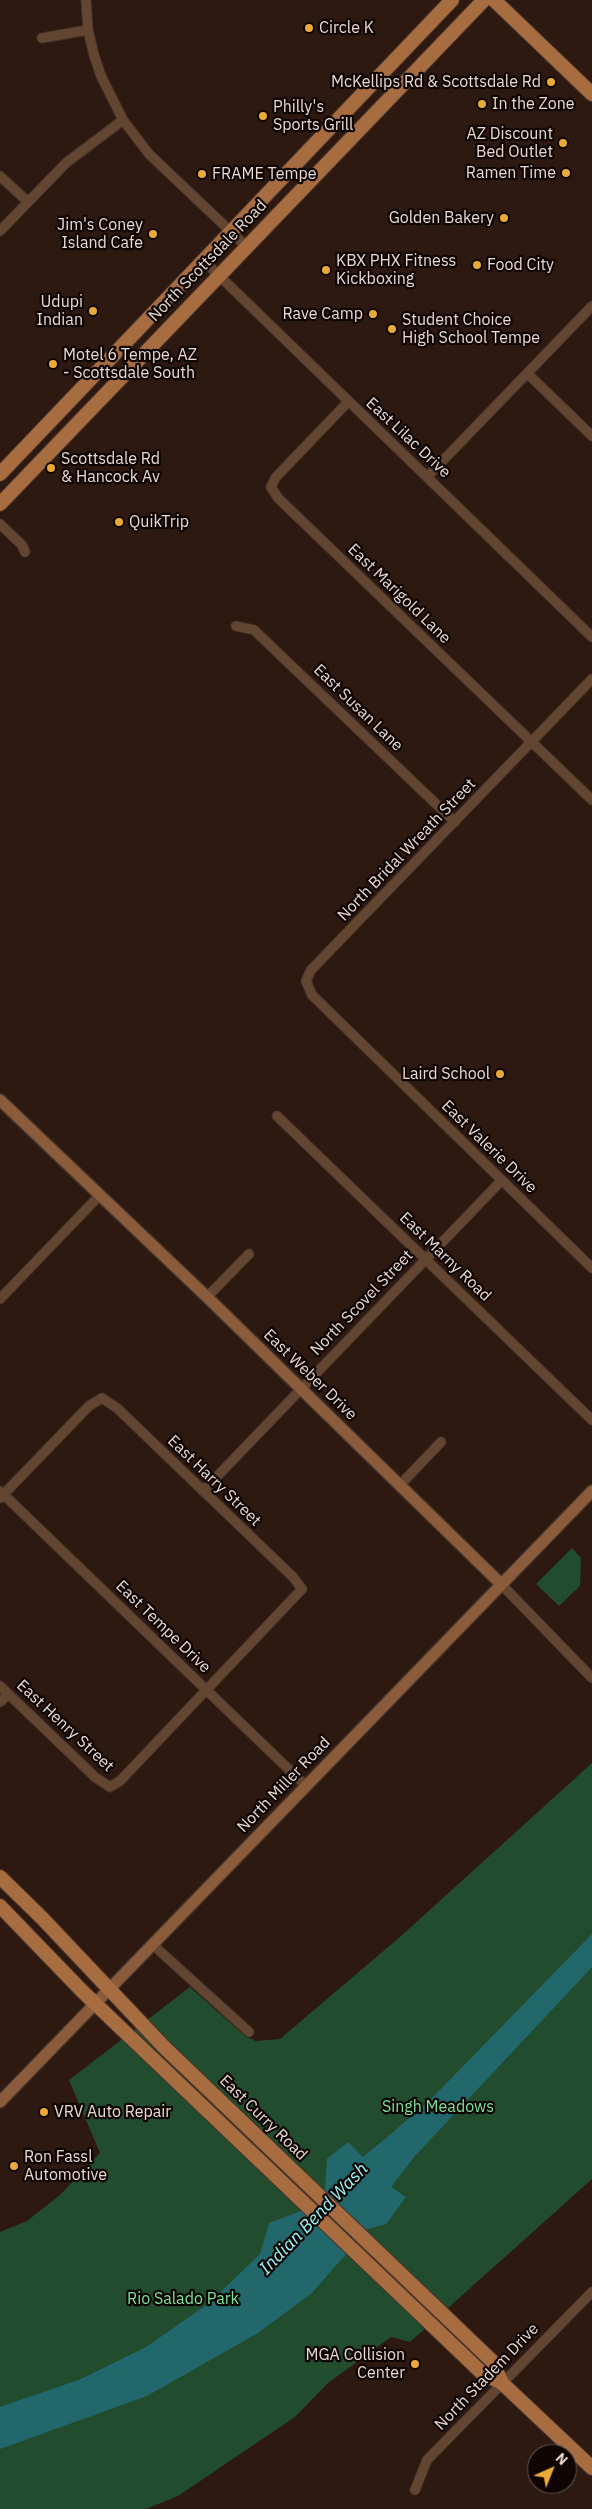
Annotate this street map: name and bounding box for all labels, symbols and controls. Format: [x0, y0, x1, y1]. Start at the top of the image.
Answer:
place label: Circle K [319, 18, 374, 38]
marker: Circle K [303, 22, 315, 34]
place label: McKellips Rd & Scottsdale Rd [331, 72, 541, 92]
marker: McKellips Rd & Scottsdale Rd [545, 76, 557, 88]
place label: In the Zone [492, 94, 575, 114]
place label: Philly's Sports Grill [273, 97, 353, 135]
marker: In the Zone [476, 98, 488, 110]
marker: Philly's Sports Grill [257, 110, 269, 122]
place label: AZ Discount Bed Outlet [466, 124, 553, 162]
marker: AZ Discount Bed Outlet [557, 137, 569, 149]
place label: Ramen Time [466, 163, 556, 183]
place label: FRAME Tempe [212, 164, 316, 184]
marker: Ramen Time [560, 167, 572, 179]
marker: FRAME Tempe [196, 168, 208, 180]
street label: North Scottsdale Road [145, 196, 271, 326]
place label: Golden Bakery [389, 208, 494, 228]
marker: Golden Bakery [498, 212, 510, 224]
place label: Jim's Coney Island Cafe [57, 215, 143, 253]
marker: Jim's Coney Island Cafe [147, 228, 159, 240]
place label: KBX PHX Fitness Kickboxing [336, 251, 456, 289]
place label: Food City [487, 255, 554, 275]
marker: Food City [471, 259, 483, 271]
marker: KBX PHX Fitness Kickboxing [320, 264, 332, 276]
place label: Udupi Indian [37, 292, 83, 330]
place label: Rave Camp [282, 304, 363, 324]
marker: Udupi Indian [87, 305, 99, 317]
marker: Rave Camp [367, 308, 379, 320]
place label: Student Choice High School Tempe [402, 310, 540, 348]
marker: Student Choice High School Tempe [386, 323, 398, 335]
place label: Motel 6 Tempe, AZ - Scottsdale South [63, 345, 197, 383]
marker: Motel 6 Tempe, AZ - Scottsdale South [47, 358, 59, 370]
street label: East Lilac Drive [362, 394, 454, 482]
place label: Scottsdale Rd & Hancock Av [61, 449, 160, 487]
marker: Scottsdale Rd & Hancock Av [45, 462, 57, 474]
place label: QuikTrip [129, 512, 189, 532]
marker: QuikTrip [113, 516, 125, 528]
street label: East Marigold Lane [344, 540, 454, 648]
street label: East Susan Lane [309, 660, 407, 756]
street label: North Bridal Wreath Street [334, 775, 480, 925]
place label: Laird School [402, 1064, 490, 1084]
marker: Laird School [494, 1068, 506, 1080]
street label: East Valerie Drive [437, 1097, 541, 1197]
street label: East Marny Road [395, 1208, 495, 1306]
street label: North Scovel Street [307, 1246, 417, 1360]
street label: East Weber Drive [259, 1326, 361, 1424]
street label: East Harry Street [163, 1432, 265, 1530]
street label: East Tempe Drive [111, 1577, 215, 1677]
street label: East Henry Street [12, 1676, 118, 1776]
street label: North Miller Road [233, 1733, 335, 1837]
street label: East Curry Road [215, 2071, 311, 2165]
park label: Singh Meadows [382, 2097, 494, 2117]
place label: VRV Auto Repair [54, 2102, 171, 2122]
marker: VRV Auto Repair [38, 2106, 50, 2118]
place label: Ron Fassl Automotive [24, 2147, 107, 2185]
water label: Indian Bend Wash [255, 2159, 373, 2279]
marker: Ron Fassl Automotive [8, 2160, 20, 2172]
park label: Rio Salado Park [127, 2289, 239, 2309]
street label: North Stadem Drive [431, 2320, 543, 2434]
place label: MGA Collision Center [305, 2345, 405, 2383]
marker: MGA Collision Center [409, 2358, 421, 2370]
north arrow [527, 2444, 577, 2494]
text: N [552, 2449, 572, 2469]

